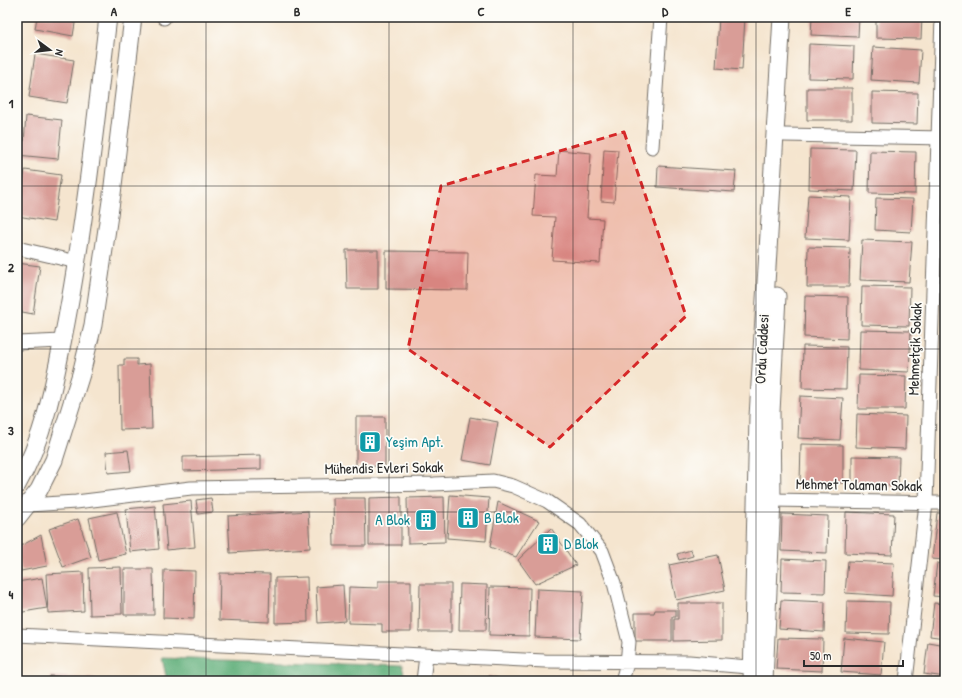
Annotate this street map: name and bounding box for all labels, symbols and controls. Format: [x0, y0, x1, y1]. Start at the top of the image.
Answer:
text: A [111, 2, 118, 20]
text: B [294, 2, 301, 20]
text: C [477, 2, 485, 20]
text: D [662, 2, 669, 20]
text: E [845, 2, 851, 20]
north arrow [30, 30, 70, 70]
text: N [52, 48, 67, 57]
text: 1 [9, 94, 14, 112]
text: 2 [8, 258, 15, 276]
street label: Mehmetçik Sokak [902, 302, 927, 396]
street label: Ordu Caddesi [749, 313, 774, 385]
text: 3 [8, 421, 14, 439]
building icon: Yeşim Apt. [357, 429, 383, 455]
place label: Yeşim Apt. [386, 431, 444, 452]
street label: Mühendis Evleri Sokak [324, 456, 444, 479]
street label: Mehmet Tolaman Sokak [796, 473, 922, 496]
building icon: B Blok [455, 505, 481, 531]
building icon: A Blok [413, 507, 439, 533]
place label: B Blok [484, 507, 519, 528]
place label: A Blok [375, 509, 410, 530]
building icon: D Blok [535, 531, 561, 557]
place label: D Blok [564, 533, 598, 554]
text: 4 [9, 585, 14, 603]
scale bar [804, 642, 903, 668]
text: 50 m [810, 647, 831, 664]

